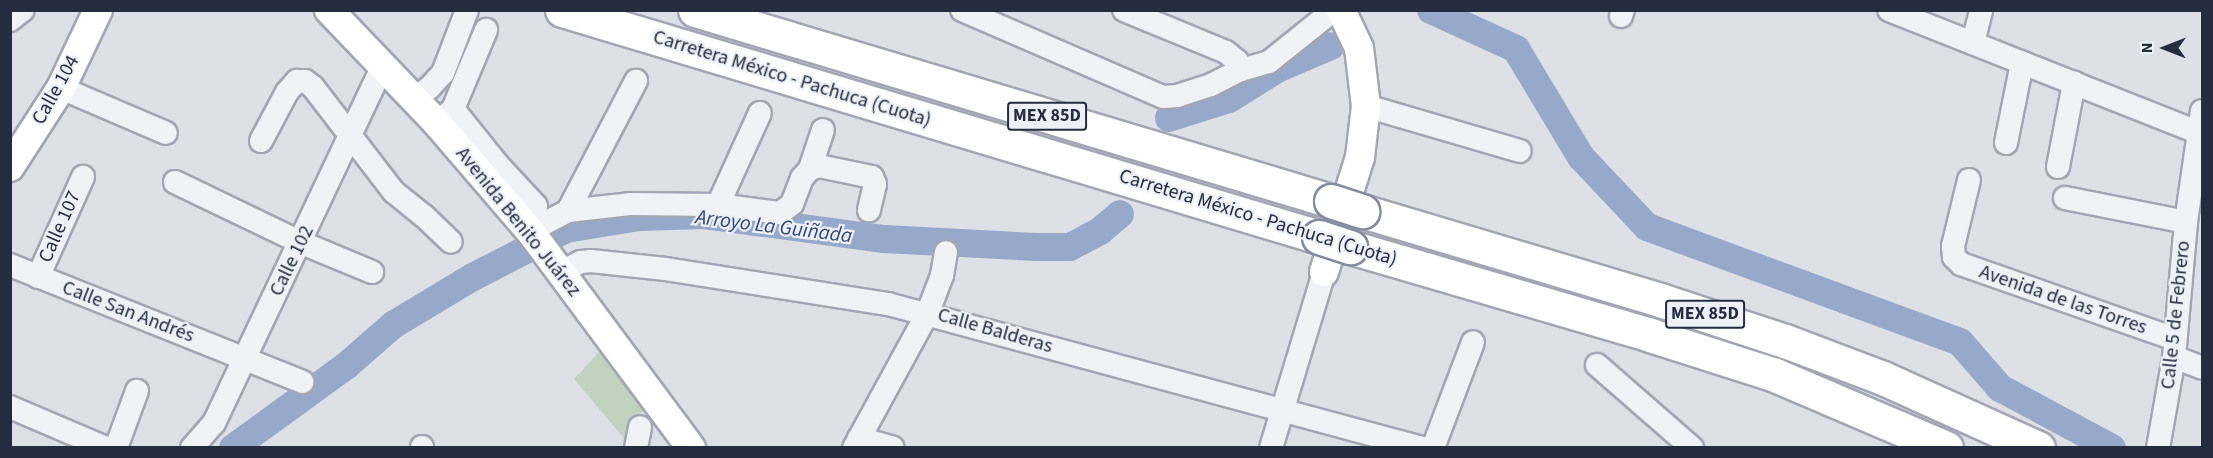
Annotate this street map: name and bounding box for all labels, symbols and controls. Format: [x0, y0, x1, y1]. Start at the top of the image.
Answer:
north arrow [2135, 18, 2195, 78]
street label: Carretera México - Pachuca (Cuota) [650, 25, 934, 133]
text: N [2136, 43, 2158, 53]
street label: Calle 104 [27, 51, 85, 129]
road number: MEX 85D [1006, 101, 1088, 131]
street label: Avenida Benito Juárez [450, 142, 586, 302]
street label: Carretera México - Pachuca (Cuota) [1116, 164, 1400, 272]
street label: Calle 107 [34, 188, 86, 266]
water label: Arroyo La Guiñada [694, 204, 854, 248]
street label: Calle 102 [265, 222, 319, 300]
street label: Calle 5 de Febrero [2156, 239, 2196, 391]
street label: Avenida de las Torres [1976, 260, 2150, 340]
street label: Calle San Andrés [59, 276, 197, 348]
road number: MEX 85D [1664, 299, 1746, 329]
street label: Calle Balderas [935, 303, 1055, 359]

